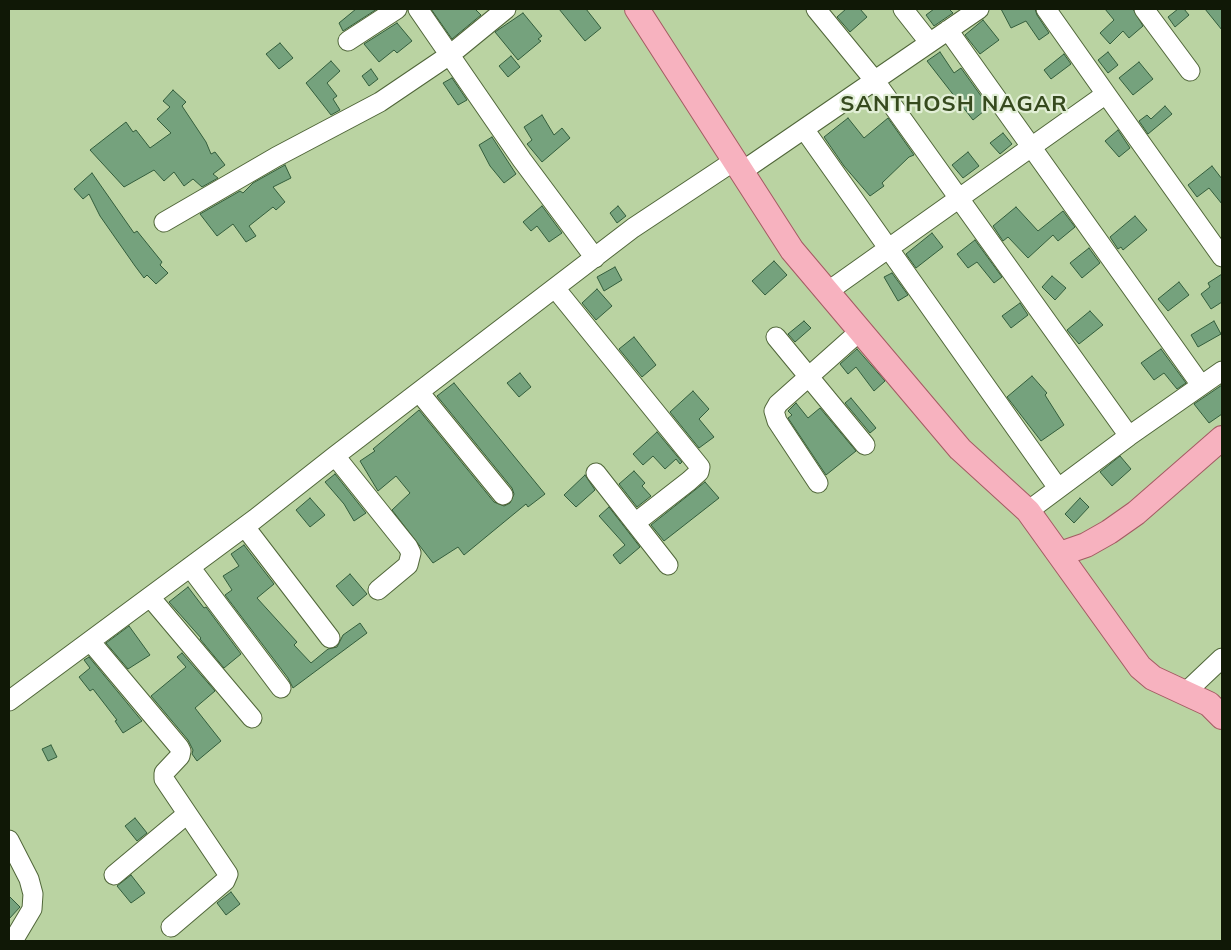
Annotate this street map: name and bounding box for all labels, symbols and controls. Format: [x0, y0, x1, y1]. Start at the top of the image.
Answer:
district label: SANTHOSH NAGAR [839, 91, 1069, 117]

